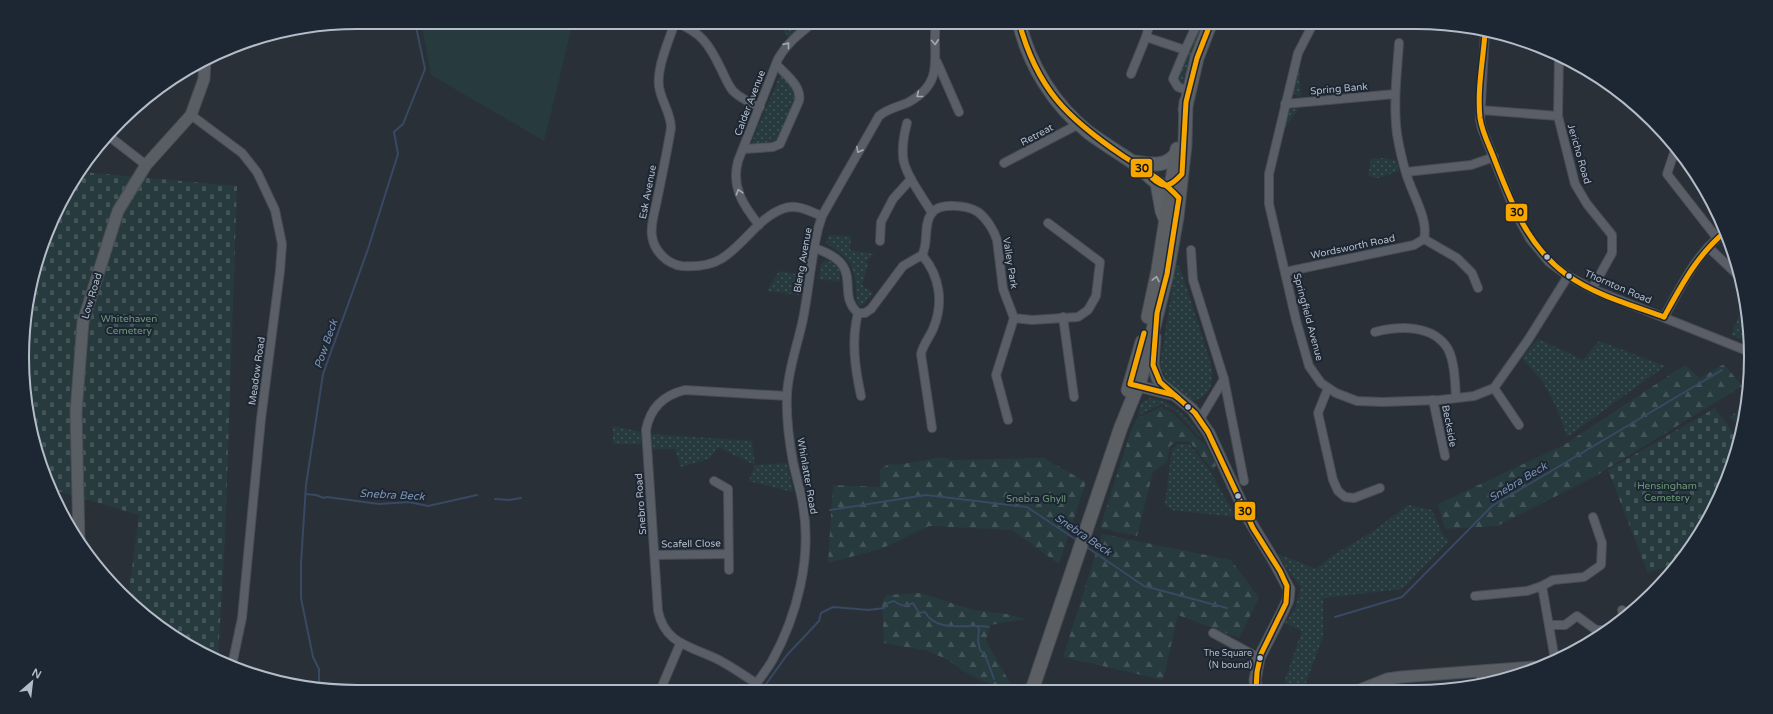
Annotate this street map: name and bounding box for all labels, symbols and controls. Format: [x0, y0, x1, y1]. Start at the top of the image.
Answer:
one-way arrow [931, 39, 940, 45]
one-way arrow [783, 43, 790, 50]
street label: Calder Avenue [732, 68, 768, 137]
street label: Spring Bank [1310, 80, 1369, 97]
one-way arrow [916, 90, 923, 97]
street label: Retreat [1019, 121, 1056, 149]
street label: Jericho Road [1565, 123, 1593, 185]
one-way arrow [857, 146, 864, 153]
line badge: 30 [1130, 158, 1153, 178]
text: 30 [1135, 162, 1149, 175]
street label: Esk Avenue [637, 164, 659, 220]
one-way arrow [735, 189, 744, 196]
line badge: 30 [1505, 203, 1528, 222]
text: 30 [1510, 206, 1524, 219]
street label: Bleng Avenue [791, 226, 815, 293]
street label: Wordsworth Road [1310, 232, 1396, 262]
street label: Valley Park [1000, 236, 1020, 290]
unlabelled marker [1542, 252, 1552, 262]
street label: Thornton Road [1583, 267, 1653, 307]
unlabelled marker [1564, 271, 1574, 281]
street label: Low Road [79, 272, 105, 320]
street label: Springfield Avenue [1291, 272, 1326, 363]
one-way arrow [1151, 275, 1159, 282]
park label: Whitehaven Cemetery [101, 313, 157, 337]
water label: Pow Beck [312, 317, 341, 370]
street label: Meadow Road [246, 336, 268, 406]
unlabelled marker [1183, 402, 1193, 412]
street label: Beckside [1439, 404, 1459, 448]
street label: Whinlatter Road [794, 437, 820, 515]
water label: Snebra Beck [1487, 459, 1550, 504]
street label: Snebro Road [633, 473, 649, 535]
park label: Hensingham Cemetery [1637, 480, 1697, 504]
water label: Snebra Beck [359, 487, 426, 503]
unlabelled marker [1233, 491, 1243, 501]
park label: Snebra Ghyll [1006, 493, 1066, 505]
line badge: 30 [1234, 501, 1256, 521]
text: 30 [1238, 505, 1252, 518]
water label: Snebra Beck [1052, 511, 1115, 559]
street label: Scafell Close [661, 537, 721, 551]
place label: The Square (N bound) [1203, 648, 1252, 671]
marker: The Square (N bound) [1255, 653, 1265, 663]
north arrow [12, 662, 52, 702]
text: N [30, 666, 43, 681]

